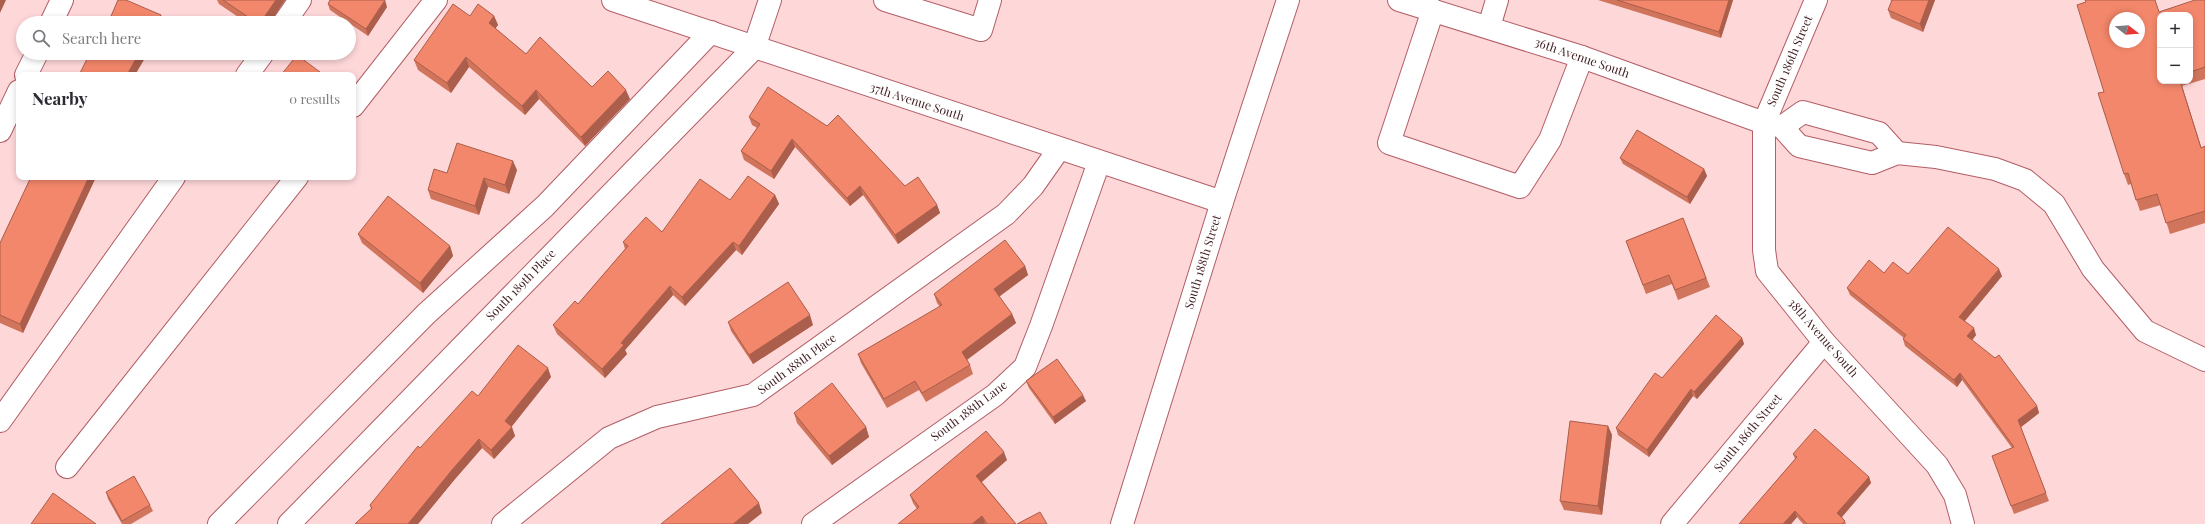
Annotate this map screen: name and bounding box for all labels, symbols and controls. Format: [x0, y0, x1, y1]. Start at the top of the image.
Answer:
street label: South 186th Street [1763, 12, 1816, 109]
north arrow [2109, 12, 2145, 48]
map controls [2157, 12, 2193, 84]
button: + [2157, 12, 2193, 48]
search box [16, 16, 356, 60]
icon: search [30, 27, 52, 49]
text: Search here [62, 28, 141, 48]
street label: 36th Avenue South [1533, 33, 1632, 81]
button: − [2157, 48, 2193, 84]
street label: 37th Avenue South [868, 78, 966, 124]
text: Nearby [32, 87, 87, 109]
text: 0 results [289, 90, 340, 107]
street label: South 188th Street [1180, 212, 1224, 311]
street label: South 189th Place [482, 245, 559, 324]
street label: 38th Avenue South [1785, 295, 1862, 380]
street label: South 188th Place [754, 329, 839, 397]
street label: South 188th Lane [927, 376, 1010, 444]
street label: South 186th Street [1710, 389, 1785, 475]

